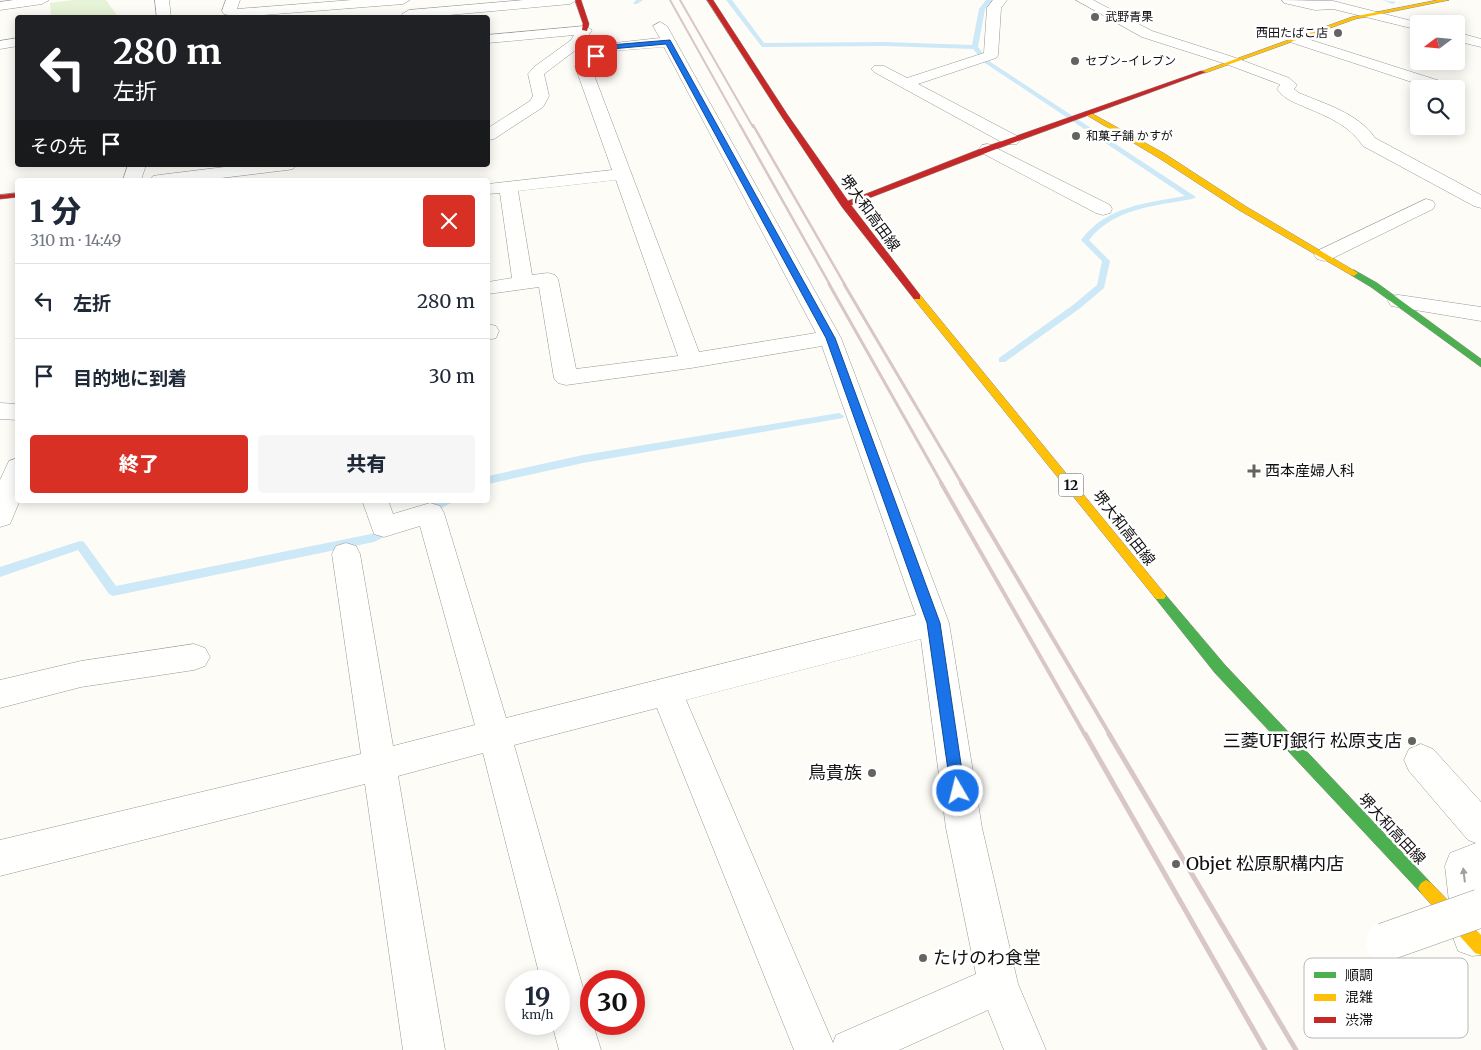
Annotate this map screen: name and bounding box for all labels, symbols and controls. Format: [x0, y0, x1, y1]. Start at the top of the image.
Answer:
place label: 武野青果 [1105, 9, 1153, 24]
marker: 武野青果 [1089, 11, 1101, 23]
north arrow [1410, 15, 1465, 70]
map controls [1410, 15, 1465, 135]
place label: 西田たばこ店 [1256, 25, 1328, 40]
marker: 西田たばこ店 [1332, 27, 1344, 39]
text: 280 m [113, 30, 221, 74]
icon: left [30, 35, 95, 100]
pin [575, 35, 617, 77]
icon: arrive [582, 42, 610, 70]
place label: セブン-イレブン [1085, 53, 1176, 68]
marker: セブン-イレブン [1069, 55, 1081, 67]
text: 左折 [113, 77, 157, 105]
button: search [1410, 80, 1465, 135]
place label: 和菓子舗 かすが [1086, 128, 1173, 143]
icon: arrive [97, 130, 125, 158]
marker: 和菓子舗 かすが [1070, 130, 1082, 142]
text: その先 [30, 134, 87, 158]
street label: 堺大和高田線 [836, 171, 905, 255]
text: 1 分 [30, 192, 81, 230]
button: close [423, 195, 475, 247]
text: 310 m · 14:49 [30, 230, 121, 250]
icon: left [30, 287, 58, 315]
text: 280 m [417, 289, 475, 313]
text: 左折 [73, 291, 111, 315]
icon: arrive [30, 362, 58, 390]
text: 30 m [429, 364, 475, 388]
text: 目的地に到着 [73, 366, 187, 390]
button: 終了 [30, 435, 248, 493]
button: 共有 [258, 435, 475, 493]
place label: 西本産婦人科 [1265, 461, 1355, 480]
marker: 西本産婦人科 [1247, 464, 1261, 478]
road number: 12 [1058, 474, 1084, 496]
street label: 堺大和高田線 [1089, 486, 1160, 569]
place label: 三菱UFJ銀行 松原支店 [1223, 729, 1402, 752]
marker: 三菱UFJ銀行 松原支店 [1406, 735, 1418, 747]
place label: 鳥貴族 [808, 761, 862, 784]
position arrow [931, 764, 983, 816]
marker: 鳥貴族 [866, 767, 878, 779]
street label: 堺大和高田線 [1355, 789, 1430, 868]
place label: Objet 松原駅構内店 [1186, 852, 1344, 875]
marker: Objet 松原駅構内店 [1170, 858, 1182, 870]
one-way arrow [1460, 866, 1468, 882]
place label: たけのわ食堂 [933, 946, 1041, 969]
marker: たけのわ食堂 [917, 952, 929, 964]
legend [1304, 958, 1468, 1038]
text: 順調 [1345, 966, 1373, 984]
speed limit sign: 30 [580, 970, 645, 1035]
text: 19 [525, 980, 550, 1012]
text: 混雑 [1345, 988, 1373, 1006]
text: km/h [522, 1007, 553, 1022]
text: 渋滞 [1345, 1011, 1373, 1029]

